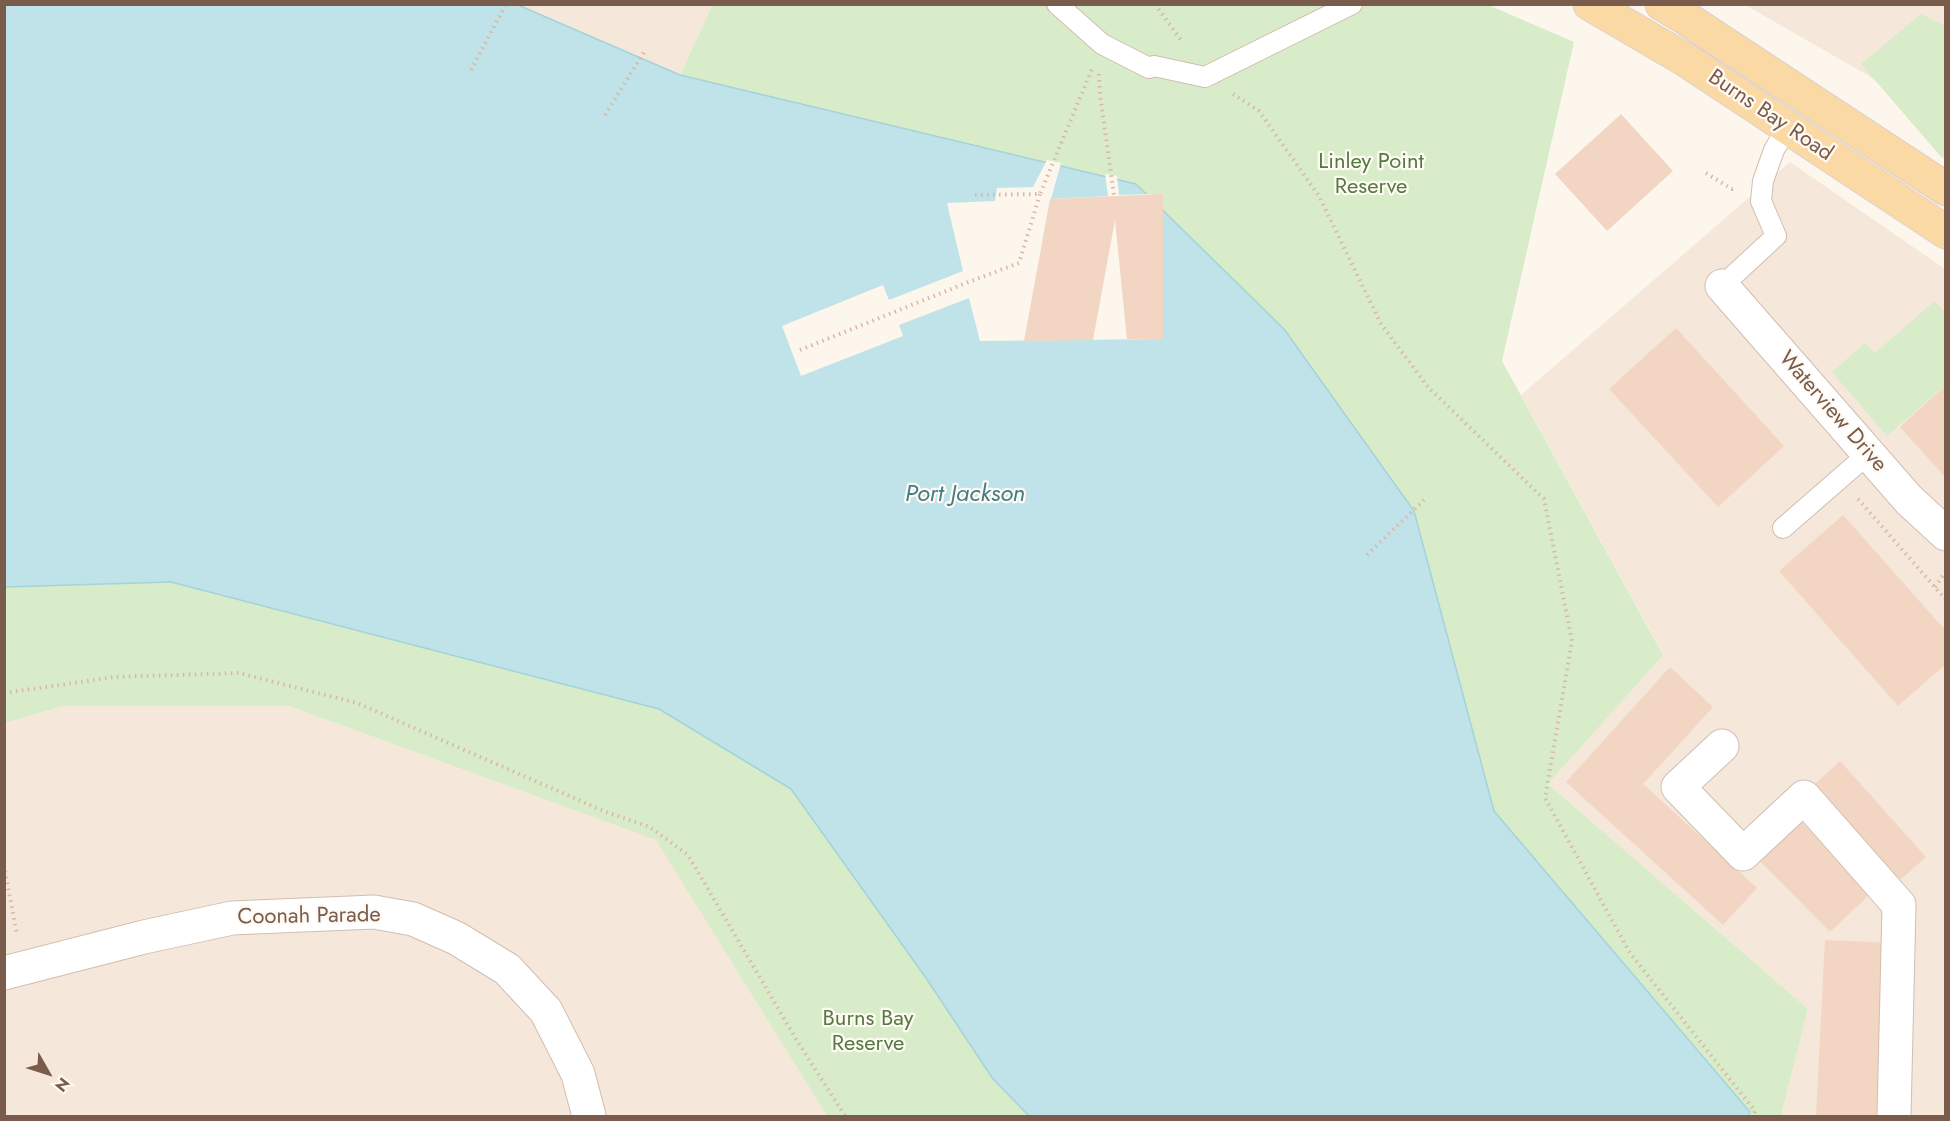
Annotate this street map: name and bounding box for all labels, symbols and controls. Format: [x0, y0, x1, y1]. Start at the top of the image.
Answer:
street label: Burns Bay Road [1703, 65, 1837, 167]
park label: Linley Point Reserve [1318, 150, 1424, 202]
street label: Waterview Drive [1772, 346, 1892, 478]
water label: Port Jackson [905, 481, 1025, 509]
street label: Coonah Parade [237, 903, 381, 931]
park label: Burns Bay Reserve [823, 1007, 913, 1058]
north arrow [18, 1043, 78, 1103]
text: N [49, 1072, 75, 1097]

